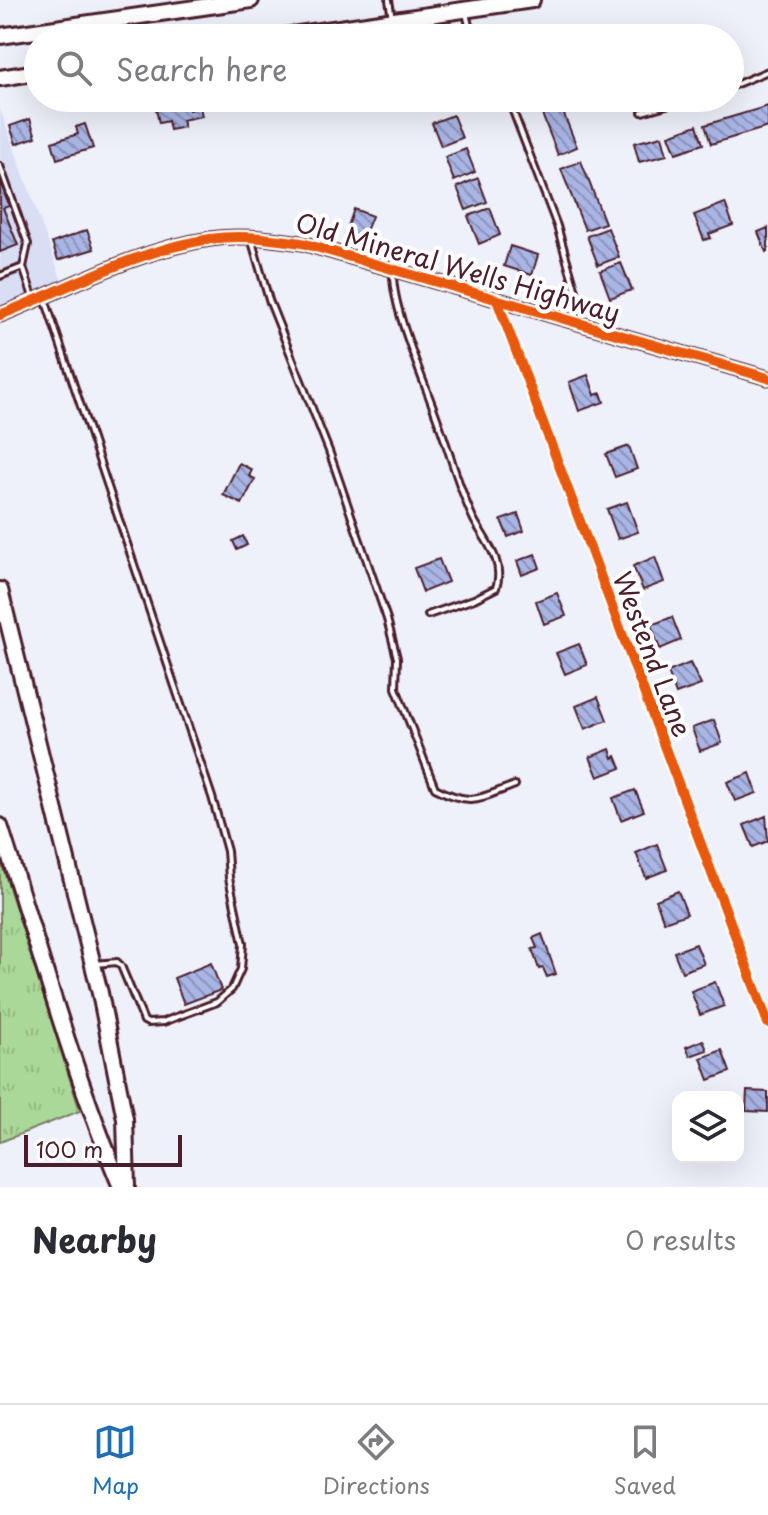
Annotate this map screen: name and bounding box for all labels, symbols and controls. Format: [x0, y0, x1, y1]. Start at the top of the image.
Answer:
search box [24, 24, 744, 112]
icon: search [52, 46, 96, 90]
text: Search here [116, 46, 288, 91]
street label: Old Mineral Wells Highway [291, 202, 625, 332]
street label: Westend Lane [604, 566, 702, 742]
map controls [672, 1091, 744, 1163]
button: layers [672, 1091, 744, 1163]
scale bar [24, 1131, 182, 1167]
text: 100 m [36, 1132, 103, 1165]
text: Nearby [32, 1213, 157, 1265]
text: 0 results [625, 1220, 736, 1259]
tab: Map [92, 1420, 139, 1501]
tab: Directions [323, 1420, 430, 1501]
tab: Saved [614, 1420, 676, 1501]

